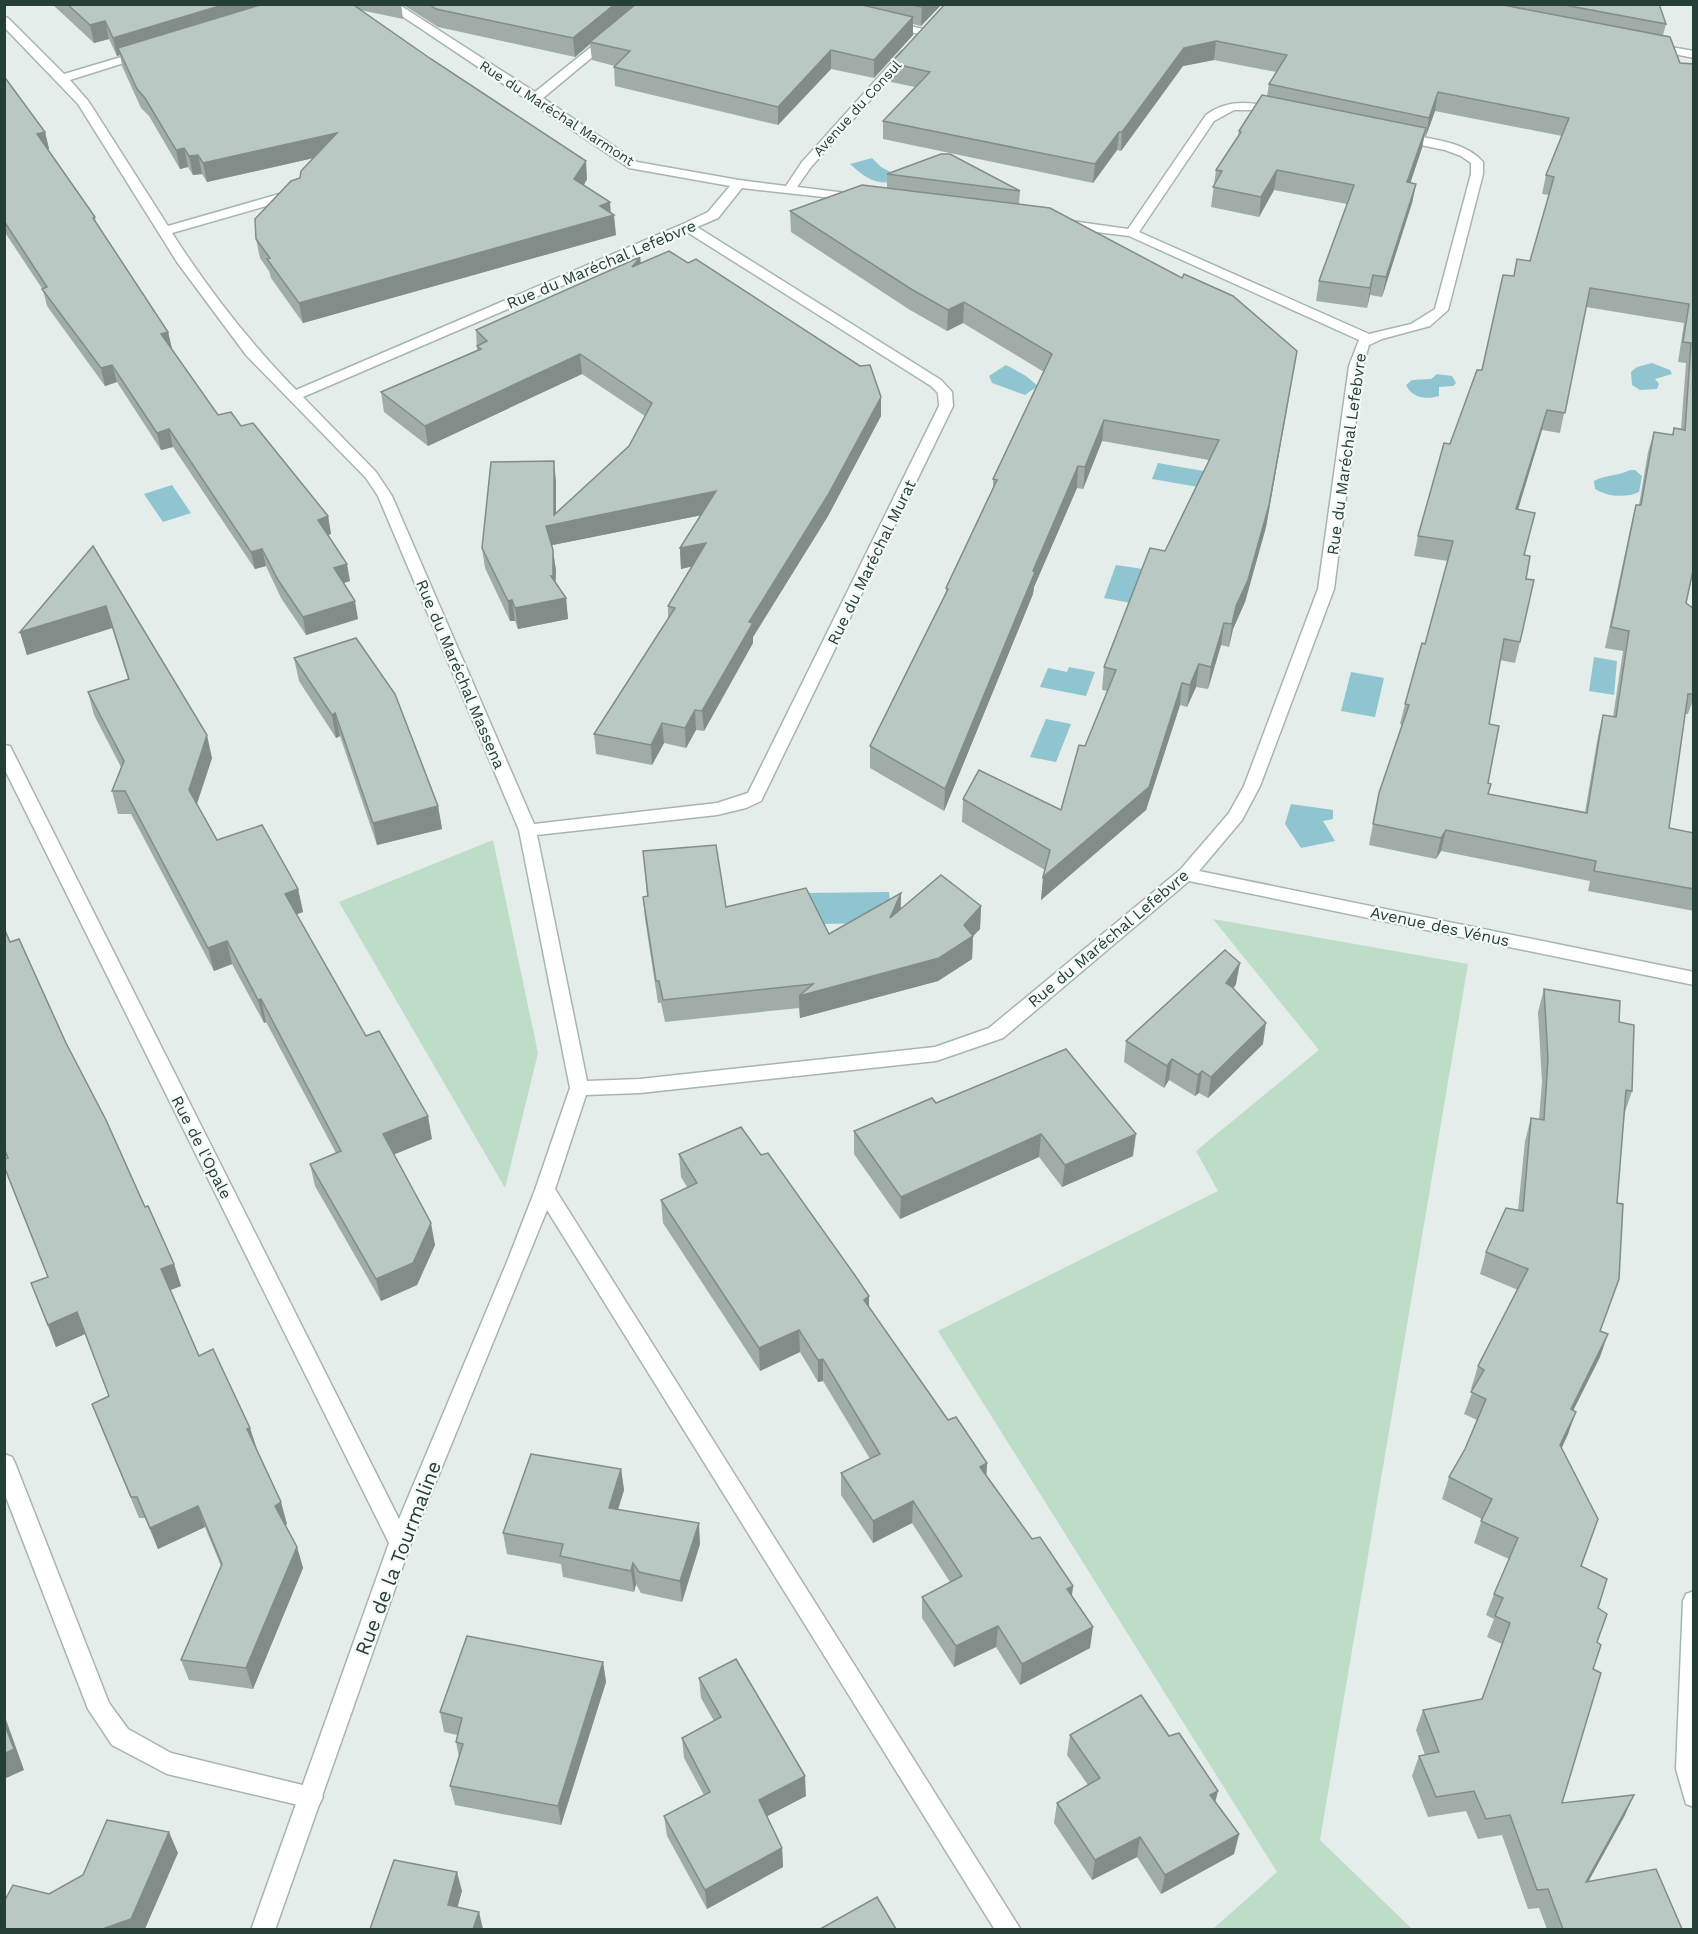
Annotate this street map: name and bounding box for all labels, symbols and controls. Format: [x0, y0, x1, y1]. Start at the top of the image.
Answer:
street label: Avenue du Consul [810, 56, 905, 159]
street label: Rue du Maréchal Marmont [477, 57, 637, 169]
street label: Rue du Maréchal Lefebvre [504, 216, 699, 313]
street label: Rue du Maréchal Lefebvre [1323, 352, 1370, 556]
street label: Rue du Maréchal Murat [823, 476, 920, 648]
street label: Rue du Maréchal Massena [412, 577, 509, 772]
street label: Rue du Maréchal Lefebvre [1024, 866, 1193, 1011]
street label: Avenue des Vénus [1369, 902, 1511, 951]
street label: Rue de l'Opale [167, 1093, 236, 1202]
street label: Rue de la Tourmaline [350, 1458, 446, 1658]

